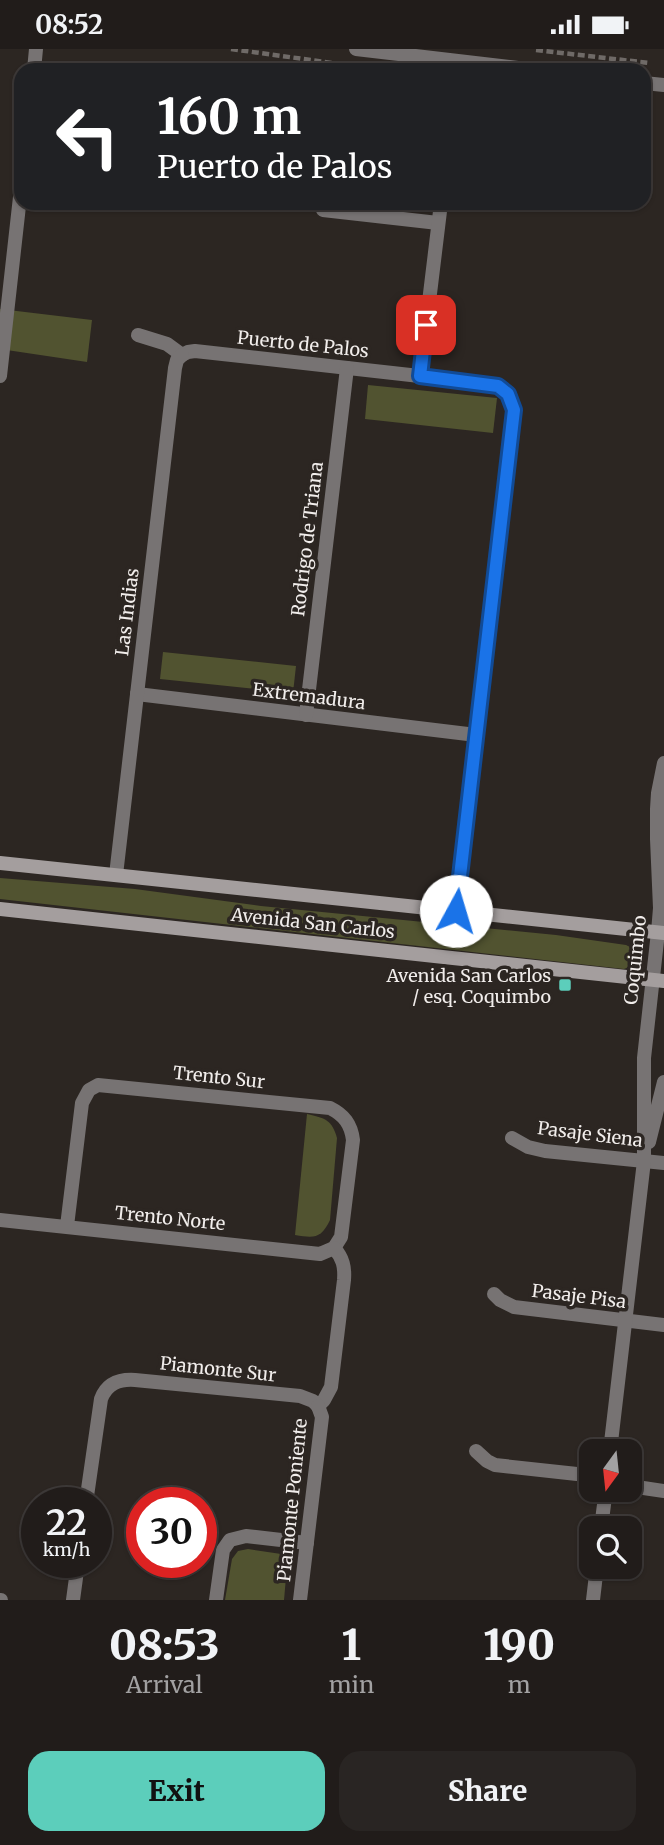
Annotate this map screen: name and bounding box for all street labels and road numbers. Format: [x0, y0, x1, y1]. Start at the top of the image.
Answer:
street label: Puerto de Palos [236, 326, 370, 362]
street label: Rodrigo de Triana [286, 460, 328, 618]
street label: Las Indias [110, 567, 144, 657]
street label: Extremadura [251, 678, 367, 714]
street label: Avenida San Carlos [229, 903, 396, 943]
street label: Coquimbo [619, 914, 651, 1006]
street label: Trento Sur [172, 1061, 266, 1093]
street label: Pasaje Siena [536, 1116, 644, 1152]
street label: Trento Norte [114, 1201, 226, 1235]
street label: Pasaje Pisa [530, 1279, 628, 1313]
street label: Piamonte Sur [159, 1351, 277, 1387]
street label: Piamonte Poniente [272, 1417, 312, 1583]

